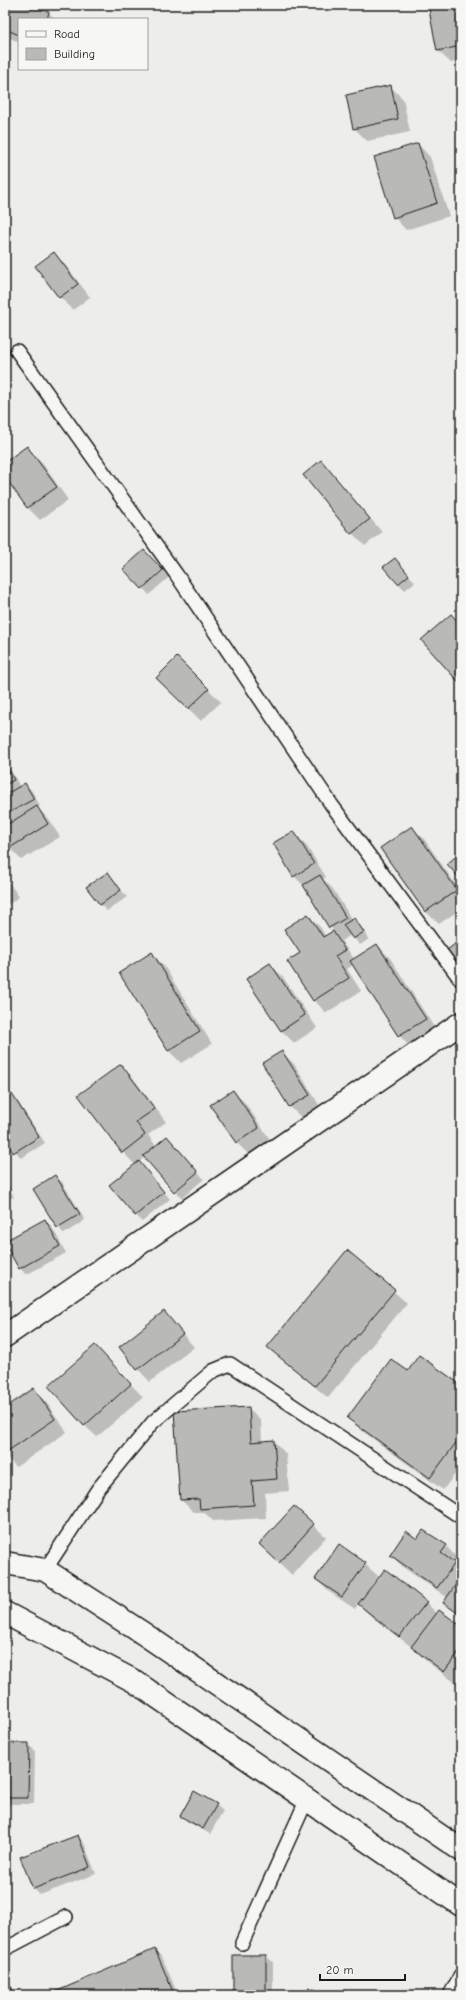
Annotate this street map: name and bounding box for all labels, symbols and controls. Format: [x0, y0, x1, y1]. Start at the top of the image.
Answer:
legend [18, 18, 148, 70]
text: Road [54, 27, 80, 41]
text: Building [54, 47, 95, 61]
scale bar [320, 1956, 405, 1982]
text: 20 m [326, 1963, 354, 1977]

